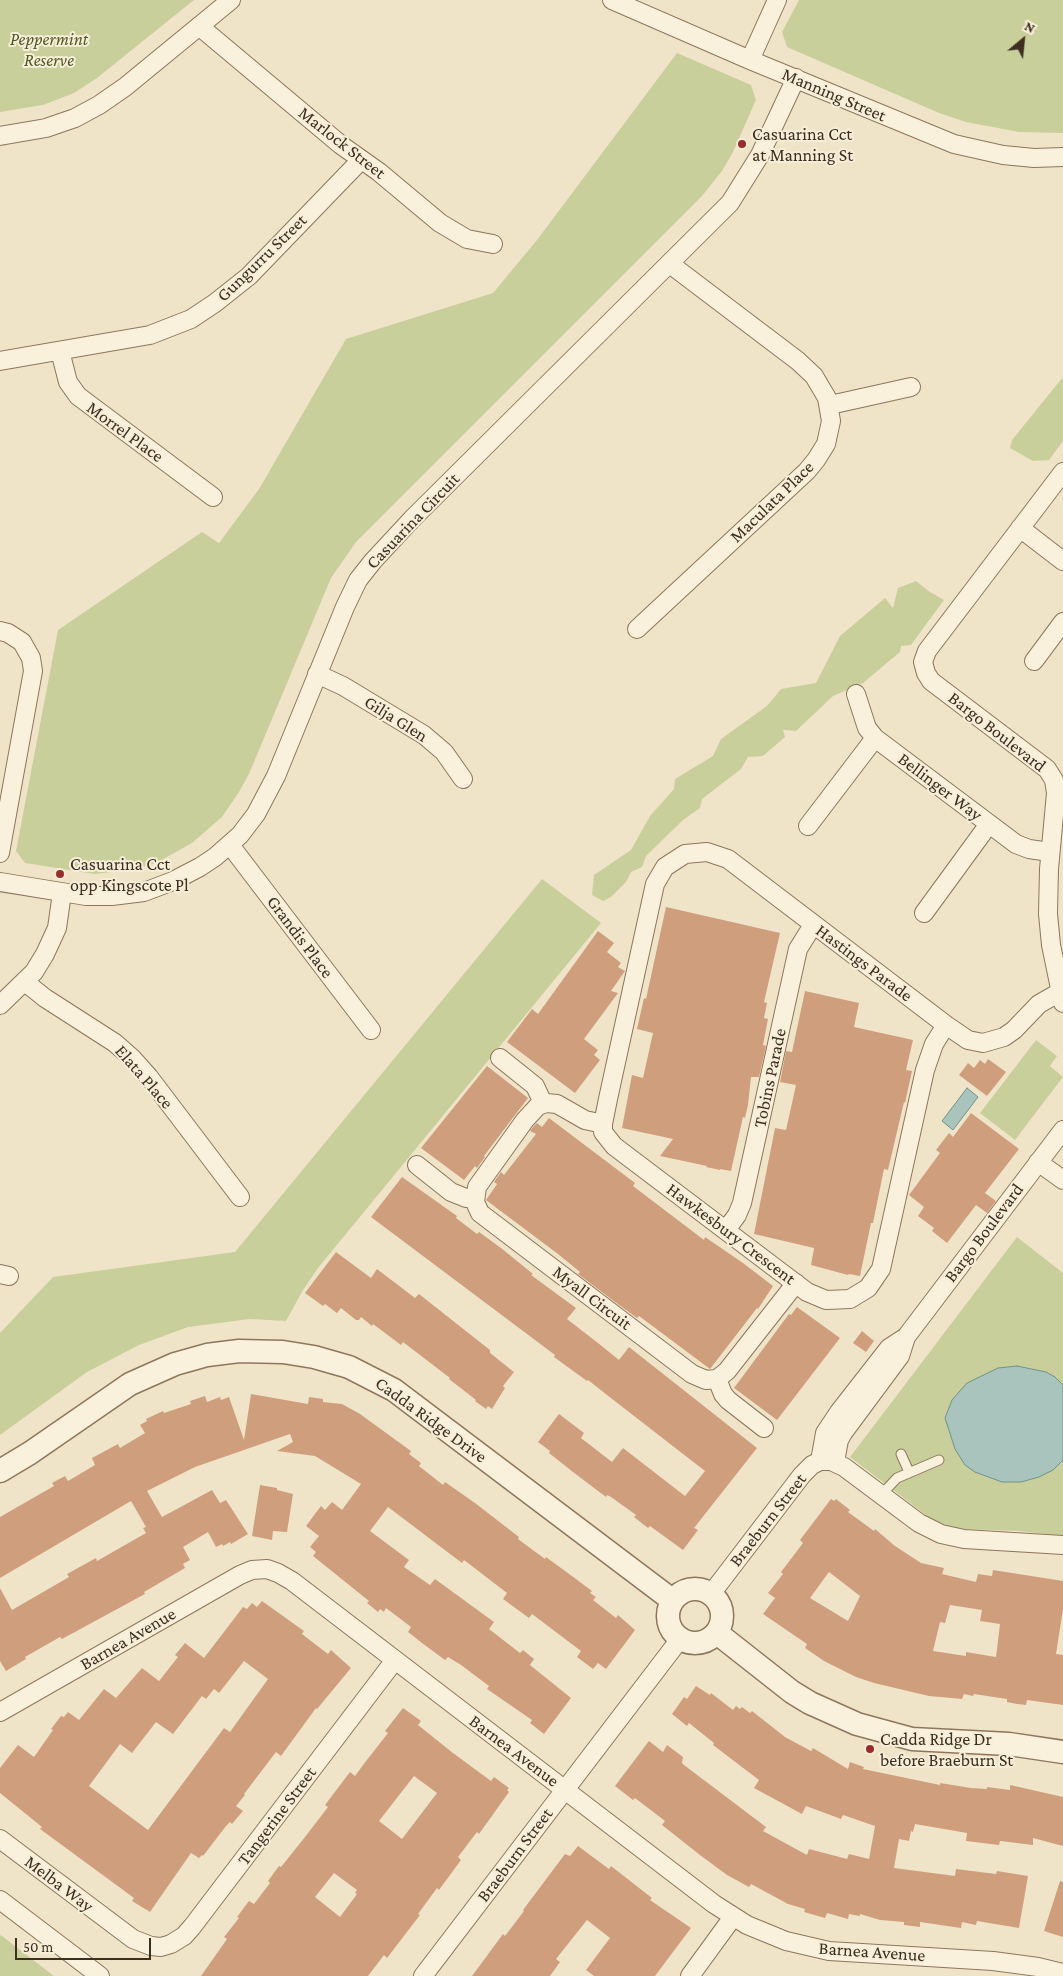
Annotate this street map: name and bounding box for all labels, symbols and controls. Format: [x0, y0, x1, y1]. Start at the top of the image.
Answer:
north arrow [998, 15, 1048, 65]
text: N [1022, 17, 1038, 36]
park label: Peppermint Reserve [10, 28, 88, 70]
street label: Manning Street [779, 63, 889, 127]
street label: Marlock Street [294, 102, 390, 184]
place label: Casuarina Cct at Manning St [752, 123, 853, 166]
marker: Casuarina Cct at Manning St [736, 138, 748, 150]
street label: Gungurru Street [213, 210, 311, 306]
street label: Morrel Place [82, 397, 168, 467]
street label: Maculata Place [726, 457, 818, 547]
street label: Casuarina Circuit [362, 468, 464, 574]
street label: Bargo Boulevard [944, 687, 1050, 777]
street label: Gilja Glen [360, 691, 432, 747]
street label: Bellinger Way [894, 748, 986, 826]
place label: Casuarina Cct opp Kingscote Pl [70, 853, 189, 896]
marker: Casuarina Cct opp Kingscote Pl [54, 868, 66, 880]
street label: Grandis Place [262, 892, 338, 982]
street label: Hastings Parade [811, 920, 917, 1006]
street label: Tobins Parade [749, 1026, 791, 1130]
street label: Elata Place [110, 1041, 178, 1113]
street label: Hawkesbury Crescent [662, 1178, 800, 1290]
street label: Bargo Boulevard [940, 1179, 1028, 1287]
street label: Myall Circuit [548, 1261, 636, 1335]
street label: Cadda Ridge Drive [371, 1372, 491, 1468]
street label: Braeburn Street [725, 1469, 811, 1571]
street label: Barnea Avenue [76, 1603, 180, 1675]
street label: Barnea Avenue [465, 1710, 563, 1792]
place label: Cadda Ridge Dr before Braeburn St [880, 1728, 1013, 1770]
marker: Cadda Ridge Dr before Braeburn St [864, 1743, 876, 1755]
street label: Tangerine Street [233, 1762, 321, 1870]
street label: Braeburn Street [473, 1804, 557, 1906]
street label: Melba Way [20, 1851, 98, 1917]
scale bar [18, 1928, 154, 1960]
street label: Barnea Avenue [818, 1937, 926, 1967]
text: 50 m [23, 1939, 53, 1955]

